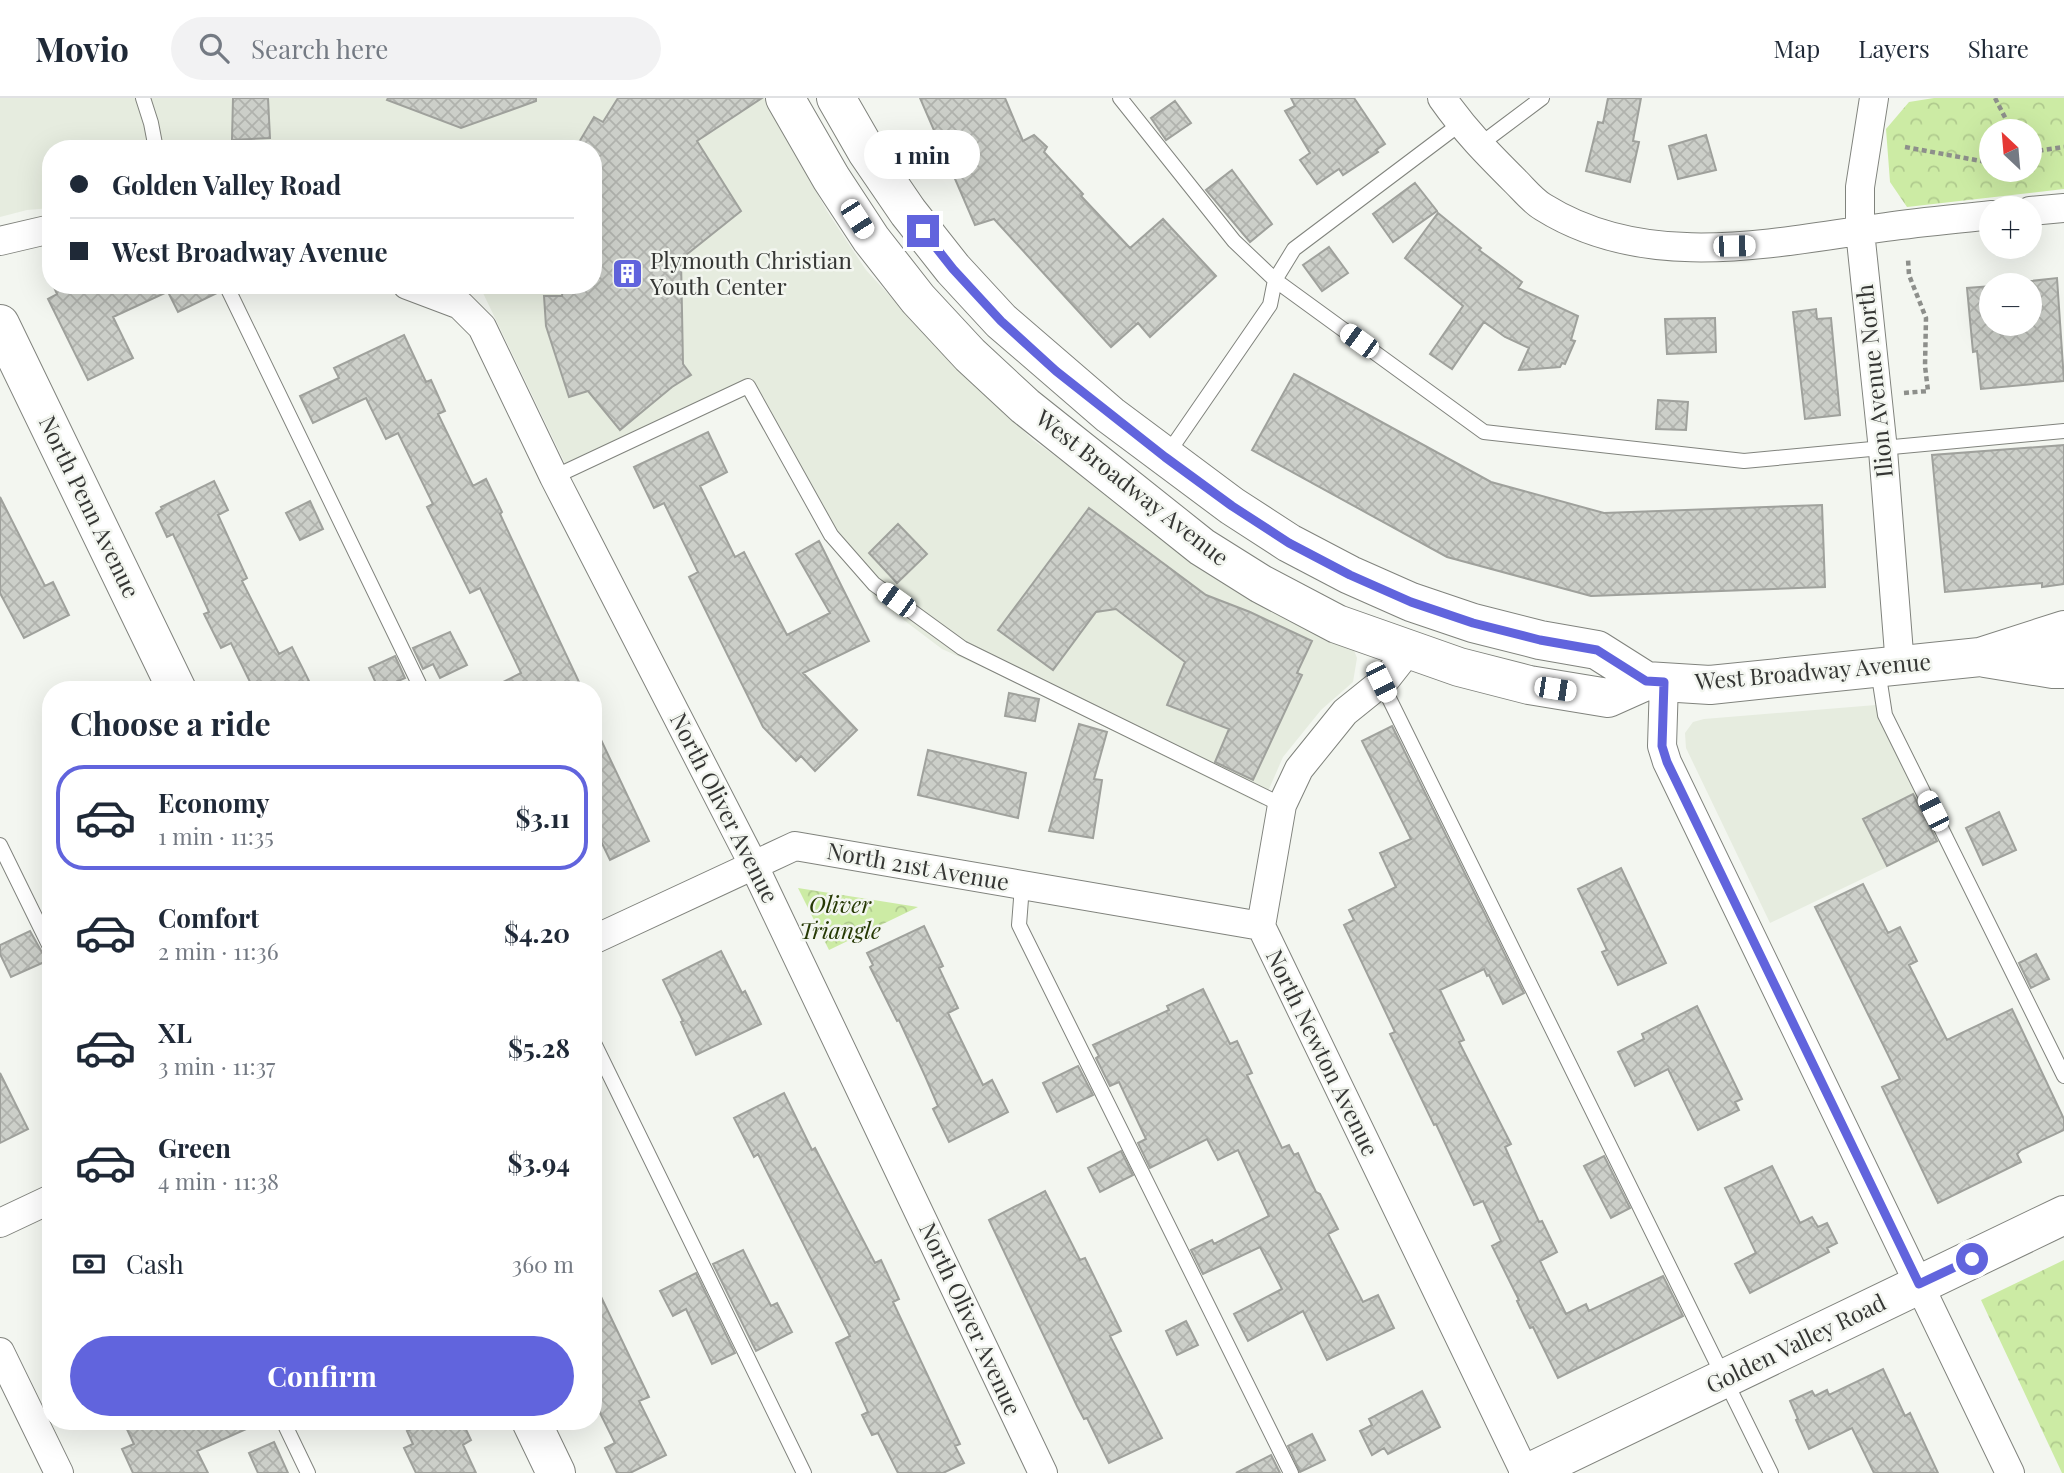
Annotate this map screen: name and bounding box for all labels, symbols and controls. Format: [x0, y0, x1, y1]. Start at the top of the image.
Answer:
search box [171, 17, 661, 80]
text: Movio [35, 26, 129, 70]
icon: search [195, 29, 233, 67]
text: Search here [251, 31, 388, 66]
text: Map [1774, 32, 1820, 64]
text: Layers [1858, 32, 1930, 64]
text: Share [1968, 32, 2029, 64]
north arrow [1979, 119, 2042, 182]
map controls [1979, 119, 2042, 336]
callout: 1 min [865, 130, 981, 178]
text: 1 min [894, 139, 950, 170]
text: Golden Valley Road [112, 167, 341, 202]
car [837, 196, 878, 242]
button: + [1979, 196, 2042, 259]
route end [907, 215, 939, 247]
text: West Broadway Avenue [112, 234, 388, 269]
car [1713, 235, 1756, 257]
place label: Plymouth Christian Youth Center [649, 244, 852, 301]
building icon: Plymouth Christian Youth Center [610, 257, 644, 291]
button: − [1979, 273, 2042, 336]
street label: Ilion Avenue North [1848, 282, 1899, 479]
car [1336, 320, 1383, 362]
street label: West Broadway Avenue [1029, 401, 1236, 572]
street label: North Penn Avenue [33, 410, 148, 603]
car [873, 579, 920, 621]
street label: West Broadway Avenue [1693, 645, 1932, 696]
car [1363, 659, 1400, 705]
car [1533, 675, 1578, 703]
text: Choose a ride [70, 701, 271, 744]
street label: North Oliver Avenue [664, 707, 787, 908]
text: Economy [158, 785, 269, 820]
icon: car [74, 786, 137, 849]
car [1915, 788, 1952, 834]
text: $3.11 [516, 800, 570, 835]
text: 1 min · 11:35 [158, 820, 274, 851]
street label: North 21st Avenue [825, 834, 1012, 897]
park label: Oliver Triangle [799, 888, 881, 945]
text: Comfort [158, 900, 259, 935]
icon: car [74, 901, 137, 964]
text: $4.20 [504, 915, 570, 950]
text: 2 min · 11:36 [158, 935, 279, 966]
street label: North Newton Avenue [1260, 944, 1387, 1161]
text: XL [158, 1015, 192, 1050]
icon: car [74, 1016, 137, 1079]
text: $5.28 [508, 1030, 570, 1065]
text: 3 min · 11:37 [158, 1050, 275, 1081]
text: Green [158, 1130, 231, 1165]
icon: car [74, 1131, 137, 1194]
text: $3.94 [508, 1145, 570, 1180]
text: 4 min · 11:38 [158, 1165, 279, 1196]
street label: North Oliver Avenue [913, 1217, 1030, 1420]
route start [1956, 1243, 1988, 1275]
icon: cash [70, 1245, 108, 1283]
text: Cash [126, 1246, 184, 1281]
text: 360 m [512, 1248, 574, 1279]
street label: Golden Valley Road [1700, 1286, 1890, 1400]
button: Confirm [70, 1336, 574, 1416]

